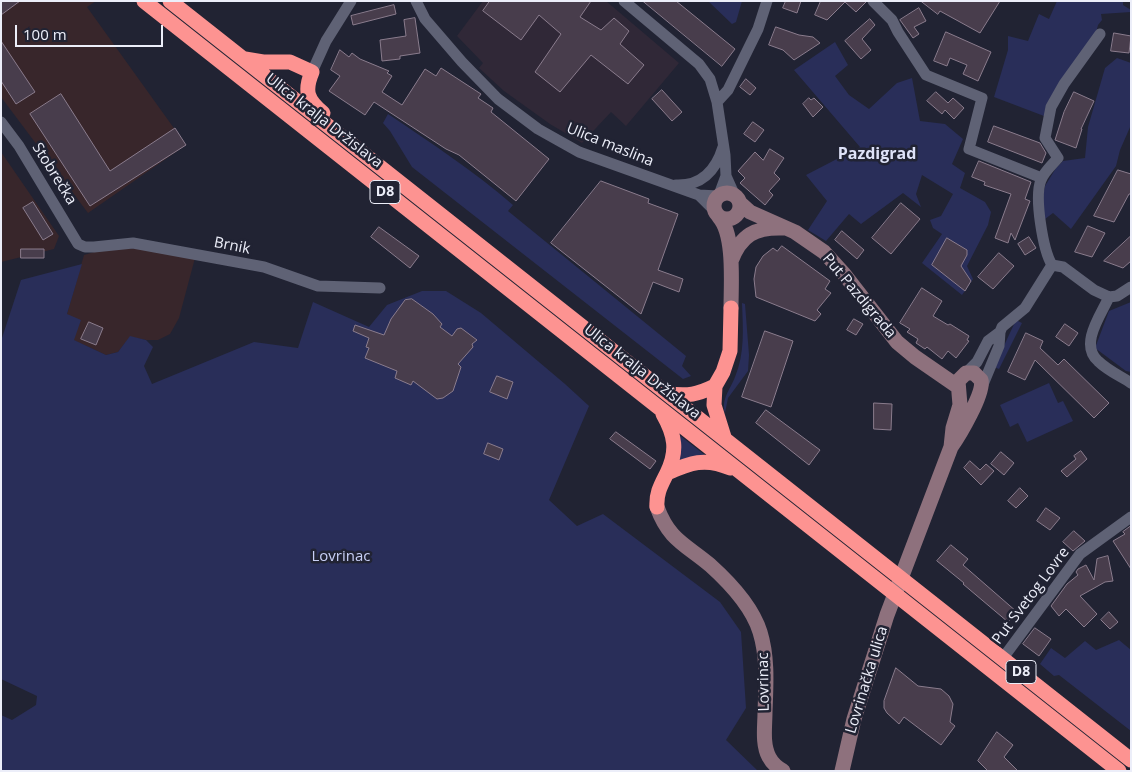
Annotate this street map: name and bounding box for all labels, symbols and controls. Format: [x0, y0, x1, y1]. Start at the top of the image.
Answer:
scale bar [18, 15, 165, 47]
text: 100 m [23, 24, 67, 44]
street label: Ulica kralja Držislava [262, 70, 386, 172]
street label: Ulica maslina [564, 119, 656, 171]
street label: Stobrečka [28, 140, 80, 208]
district label: Pazdigrad [838, 144, 916, 164]
road number: D8 [370, 180, 400, 203]
street label: Brnik [212, 234, 252, 258]
street label: Put Pazdigrada [818, 250, 900, 342]
street label: Ulica kralja Držislava [580, 321, 704, 423]
street label: Put Svetog Lovre [989, 544, 1073, 648]
park label: Lovrinac [312, 548, 370, 566]
street label: Lovrinačka ulica [842, 624, 892, 736]
street label: Lovrinac [754, 652, 774, 712]
road number: D8 [1006, 660, 1036, 684]

